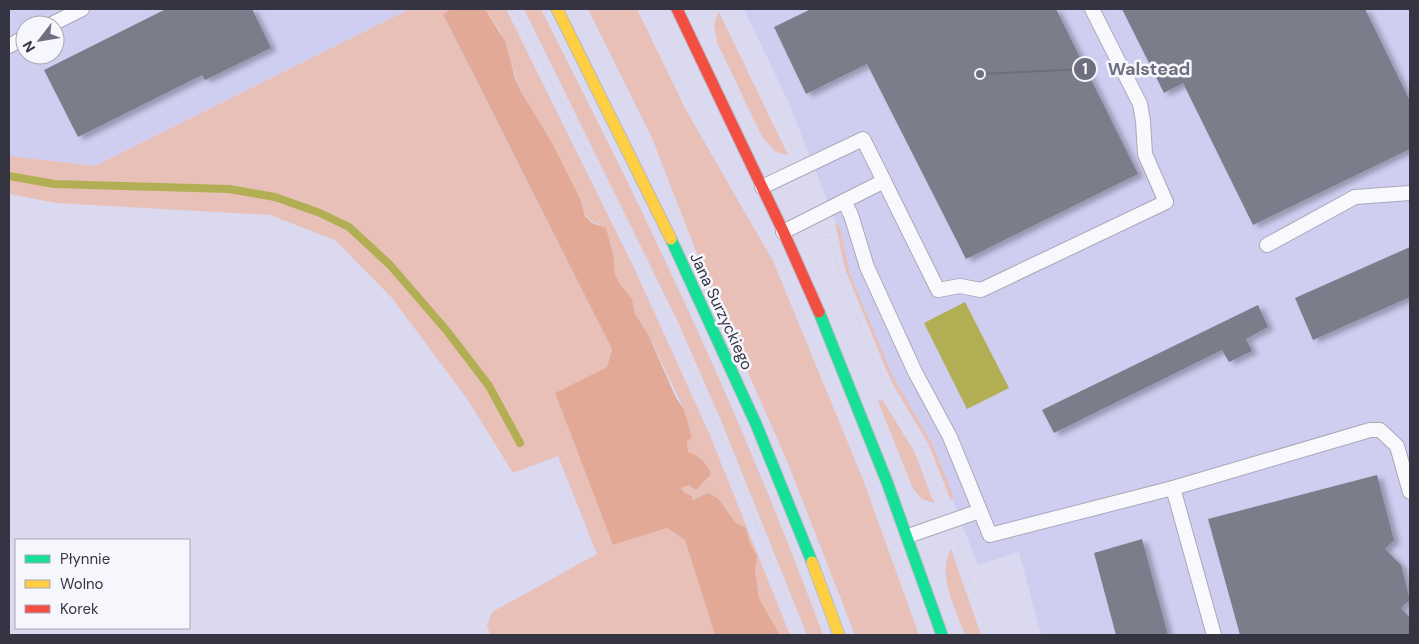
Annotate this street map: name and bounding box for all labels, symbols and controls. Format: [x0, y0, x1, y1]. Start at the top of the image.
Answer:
north arrow [15, 15, 65, 65]
text: N [19, 38, 39, 56]
callout: Walstead [1072, 52, 1200, 85]
text: Walstead [1108, 57, 1190, 81]
text: 1 [1082, 59, 1088, 79]
street label: Jana Surzyckiego [685, 249, 758, 373]
legend [15, 539, 190, 629]
text: Płynnie [60, 549, 110, 569]
text: Wolno [60, 574, 104, 594]
text: Korek [60, 599, 99, 619]

